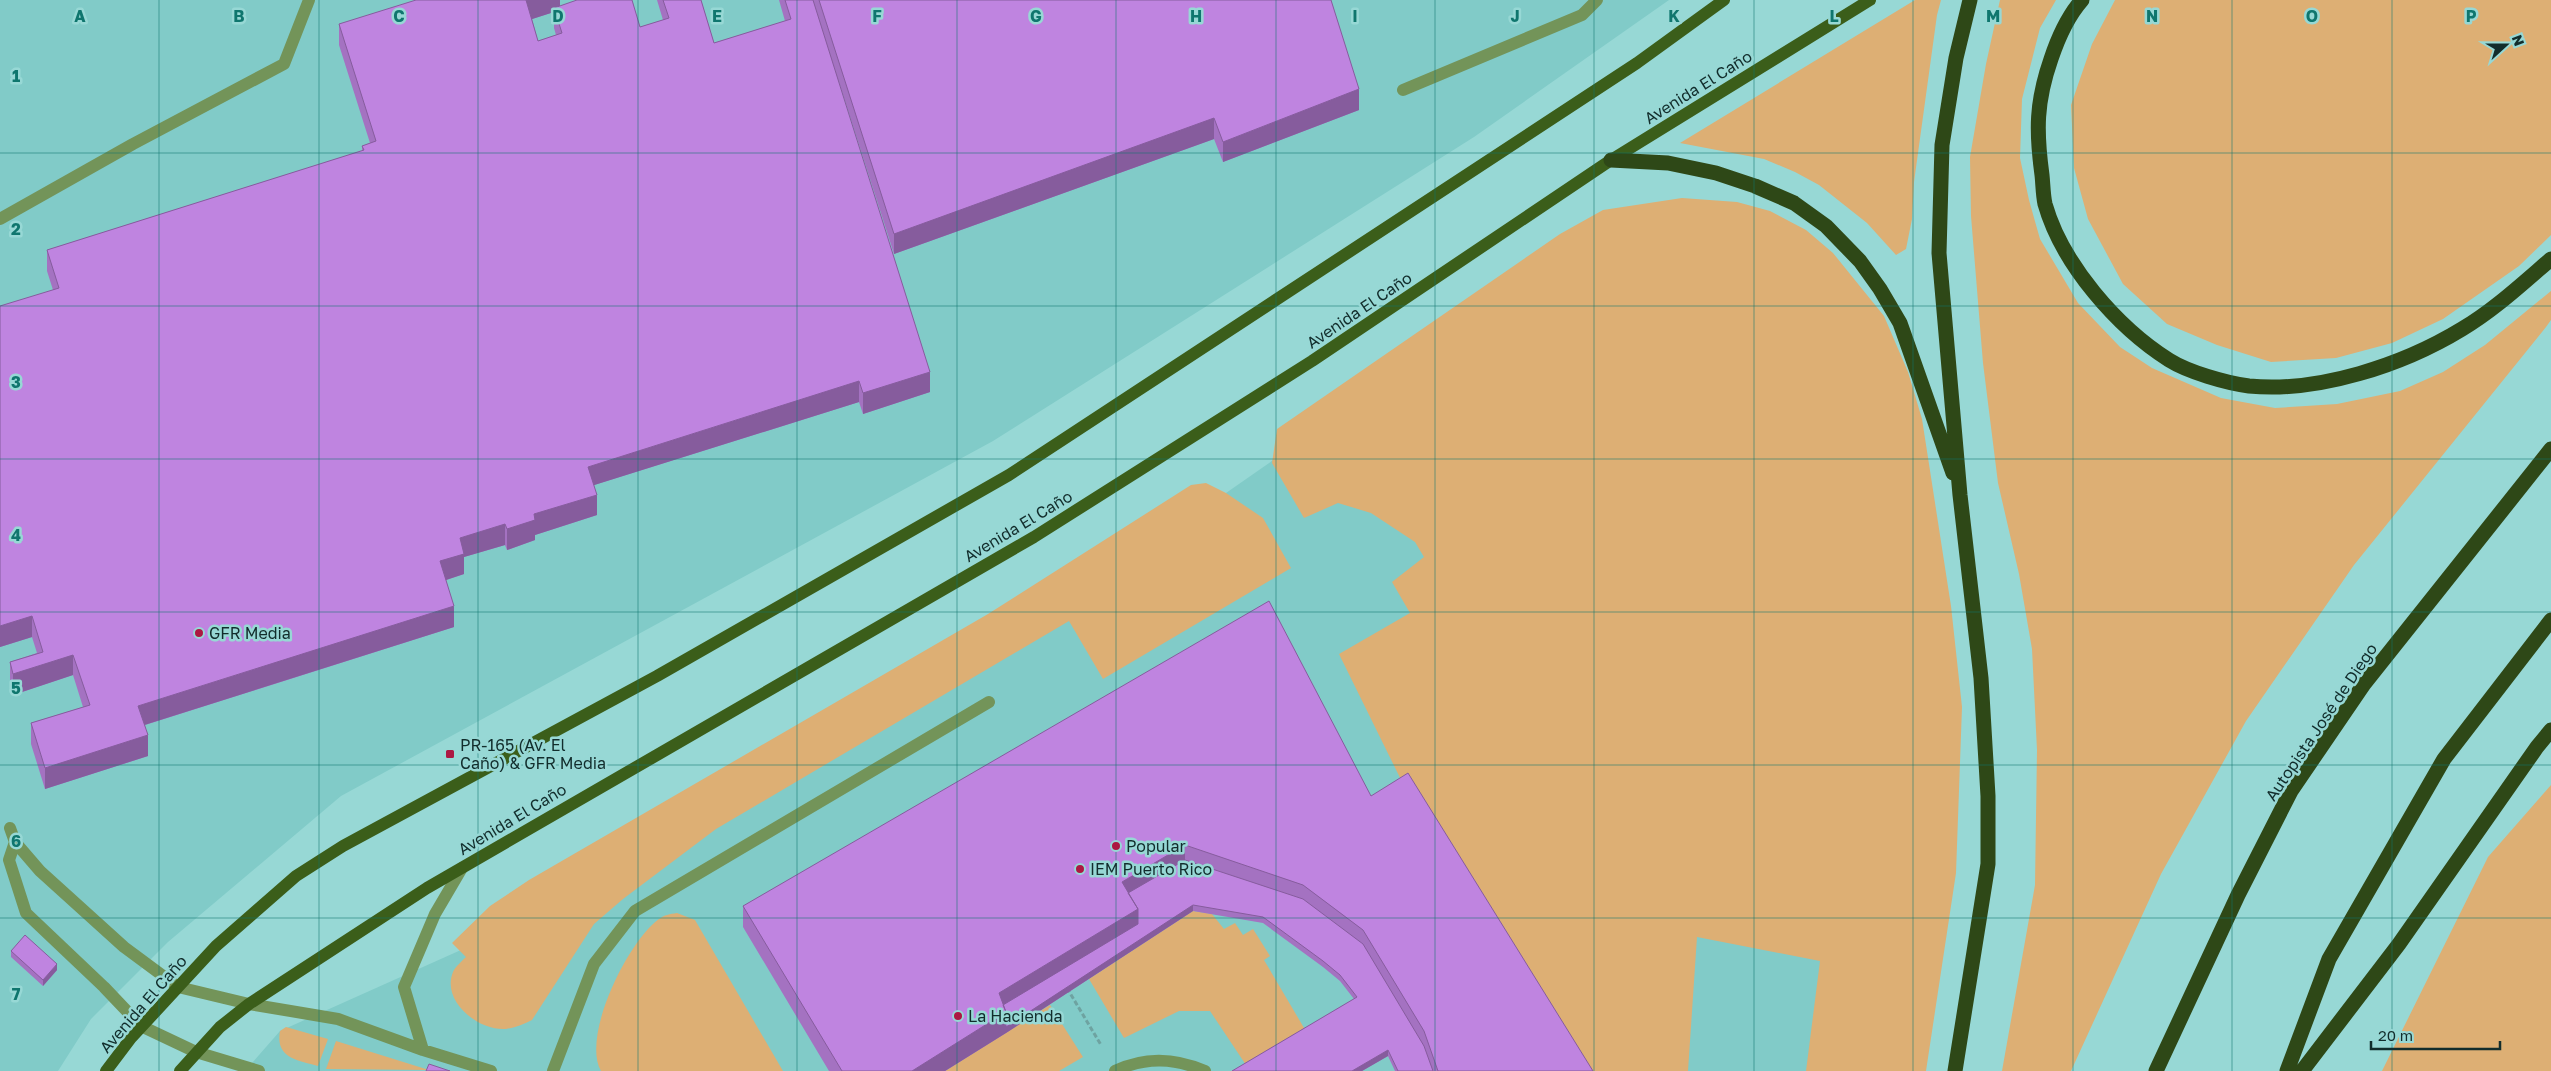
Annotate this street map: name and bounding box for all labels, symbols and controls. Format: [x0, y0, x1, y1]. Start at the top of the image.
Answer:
text: A [74, 6, 86, 26]
text: B [233, 6, 245, 26]
text: C [393, 6, 405, 26]
text: D [552, 6, 564, 26]
text: E [712, 6, 722, 26]
text: F [872, 6, 882, 26]
text: G [1030, 6, 1042, 26]
text: H [1190, 6, 1202, 26]
text: I [1352, 6, 1358, 26]
text: J [1510, 6, 1520, 26]
text: K [1668, 6, 1680, 26]
text: L [1829, 6, 1839, 26]
text: M [1986, 6, 2000, 26]
text: N [2146, 6, 2158, 26]
text: O [2306, 6, 2318, 26]
text: P [2466, 6, 2477, 26]
north arrow [2481, 20, 2531, 70]
text: N [2509, 32, 2528, 48]
street label: Avenida El Caño [1641, 46, 1755, 128]
text: 1 [12, 66, 20, 86]
text: 2 [11, 219, 21, 239]
street label: Avenida El Caño [1302, 267, 1416, 353]
text: 3 [11, 372, 21, 392]
street label: Avenida El Caño [960, 486, 1076, 566]
text: 4 [11, 525, 21, 545]
place label: GFR Media [209, 623, 291, 643]
marker: GFR Media [193, 627, 205, 639]
street label: Autopista José de Diego [2261, 639, 2381, 805]
text: 5 [11, 678, 21, 698]
place label: PR-165 (Av. El Caño) & GFR Media [460, 735, 606, 773]
marker: PR-165 (Av. El Caño) & GFR Media [444, 748, 456, 760]
street label: Avenida El Caño [454, 779, 570, 859]
text: 6 [11, 831, 21, 851]
place label: Popular [1126, 836, 1186, 856]
marker: Popular [1110, 840, 1122, 852]
place label: IEM Puerto Rico [1090, 859, 1212, 879]
marker: IEM Puerto Rico [1074, 863, 1086, 875]
street label: Avenida El Caño [95, 951, 191, 1057]
text: 7 [12, 984, 21, 1004]
place label: La Hacienda [968, 1006, 1063, 1026]
marker: La Hacienda [952, 1010, 964, 1022]
scale bar [2371, 1018, 2500, 1050]
text: 20 m [2378, 1026, 2413, 1044]

